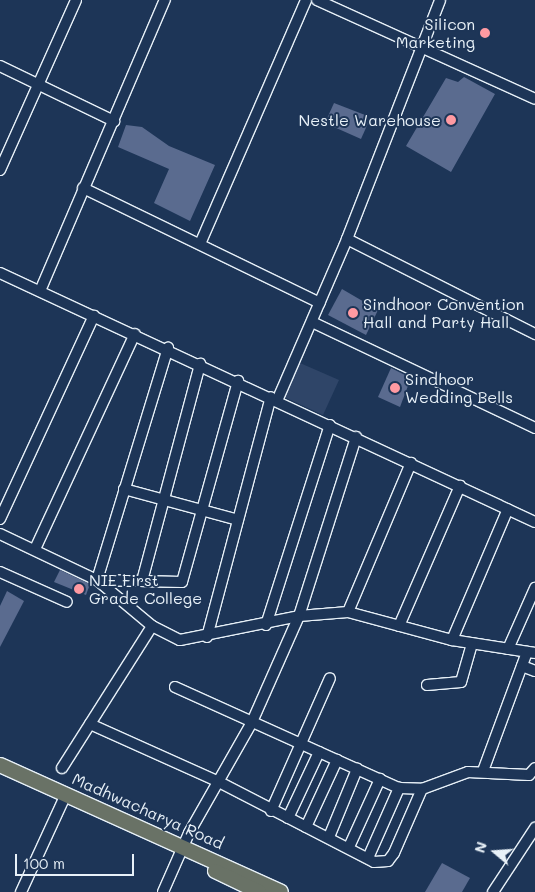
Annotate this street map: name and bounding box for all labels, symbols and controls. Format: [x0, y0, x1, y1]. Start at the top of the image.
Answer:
place label: Silicon Marketing [396, 14, 475, 52]
marker: Silicon Marketing [479, 27, 491, 39]
place label: Nestle Warehouse [299, 110, 441, 130]
marker: Nestle Warehouse [445, 114, 457, 126]
place label: Sindhoor Convention Hall and Party Hall [363, 294, 524, 332]
marker: Sindhoor Convention Hall and Party Hall [347, 307, 359, 319]
place label: Sindhoor Wedding Bells [405, 369, 513, 407]
marker: Sindhoor Wedding Bells [389, 382, 401, 394]
place label: NIE First Grade College [89, 570, 202, 608]
marker: NIE First Grade College [73, 583, 85, 595]
street label: Madhwacharya Road [69, 769, 227, 853]
north arrow [470, 827, 520, 877]
text: N [470, 839, 491, 855]
scale bar [18, 844, 136, 876]
text: 100 m [23, 853, 65, 873]

